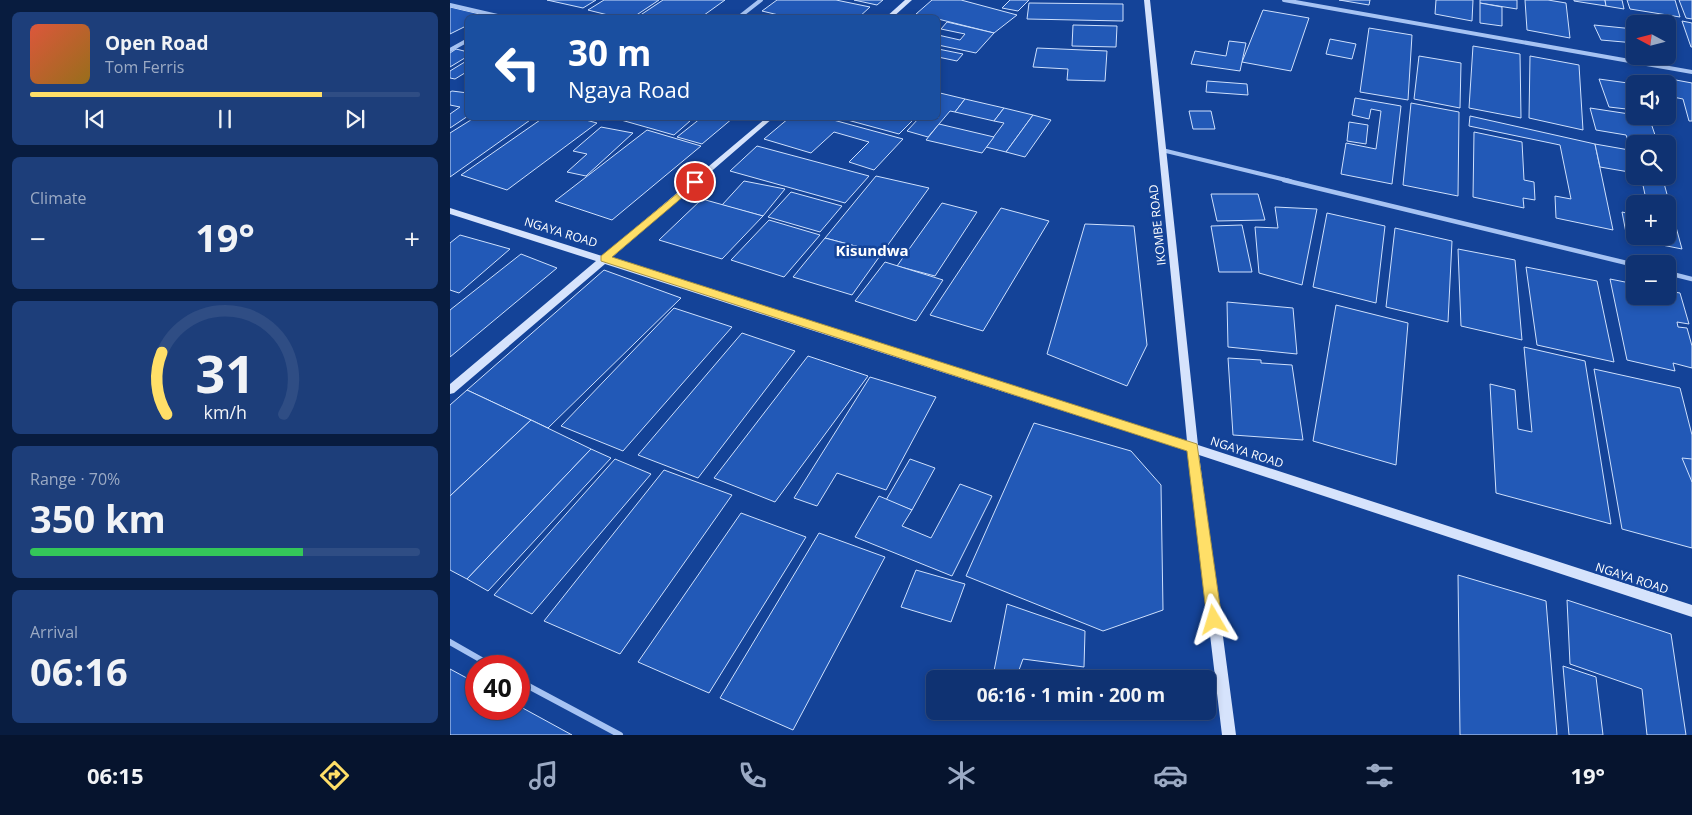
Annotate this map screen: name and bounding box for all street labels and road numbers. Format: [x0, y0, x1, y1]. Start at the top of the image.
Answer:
street label: IKOMBE ROAD [1144, 184, 1170, 266]
street label: NGAYA ROAD [522, 213, 600, 251]
street label: NGAYA ROAD [1208, 432, 1286, 472]
street label: NGAYA ROAD [1593, 558, 1671, 598]

